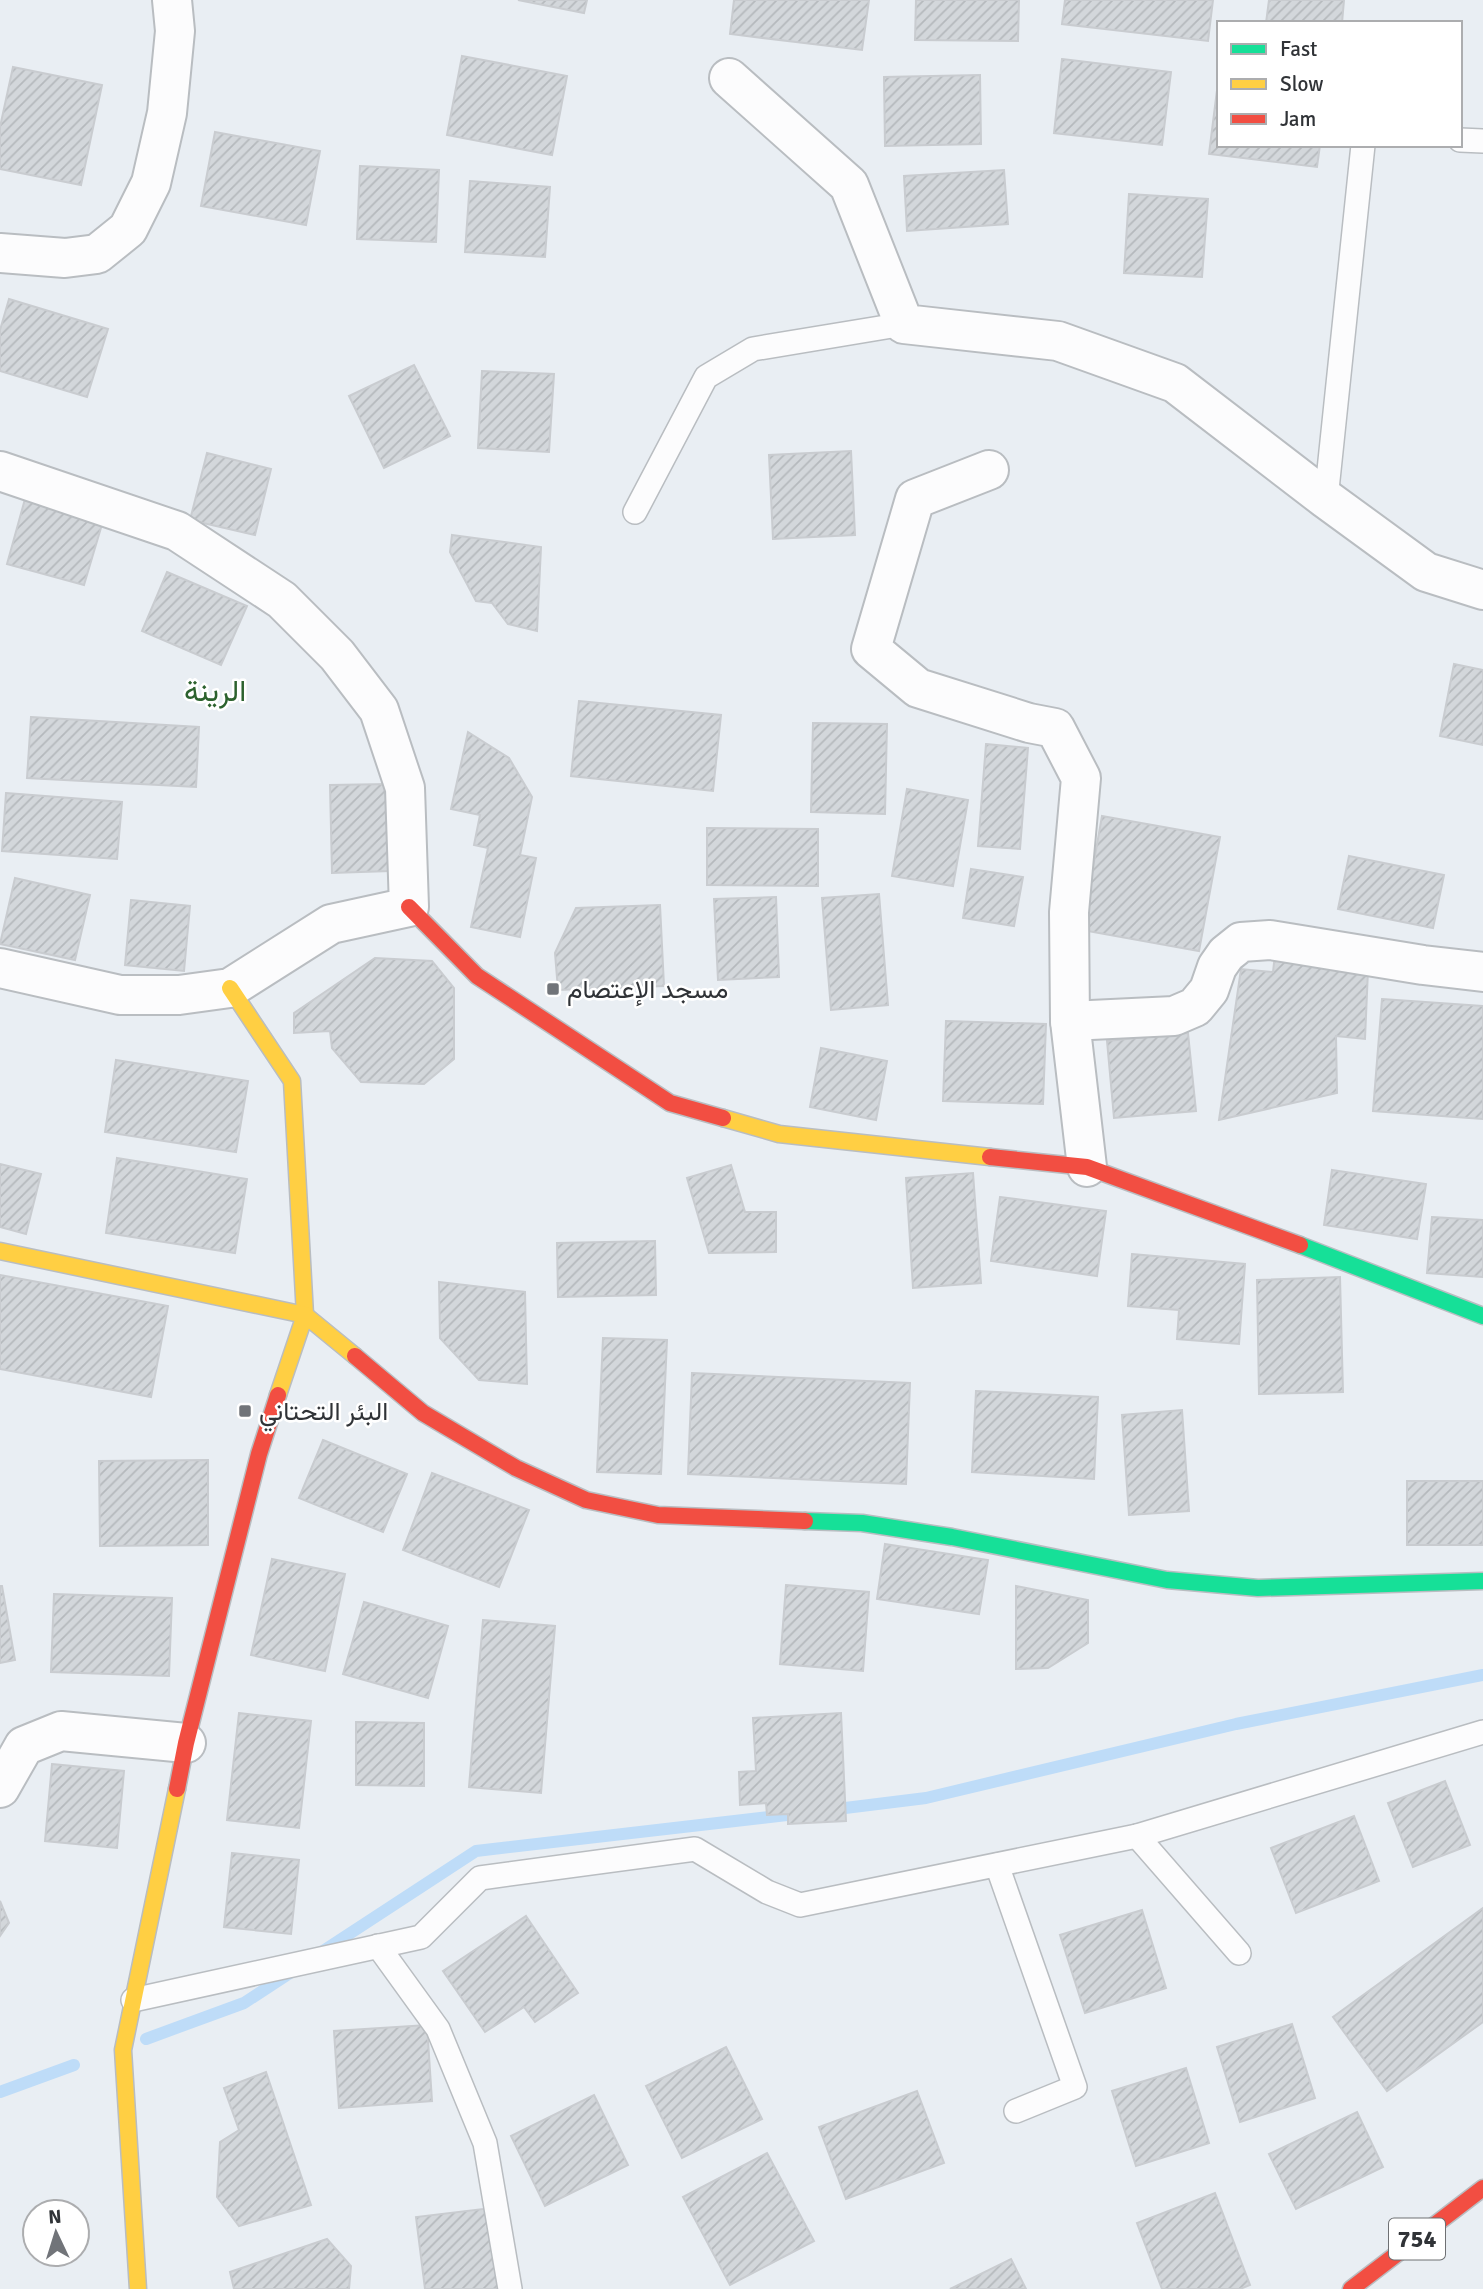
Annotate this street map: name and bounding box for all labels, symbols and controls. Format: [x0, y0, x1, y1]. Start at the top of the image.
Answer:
legend [1217, 21, 1462, 147]
text: Fast [1280, 36, 1317, 62]
text: Slow [1280, 71, 1324, 97]
text: Jam [1280, 106, 1316, 132]
district label: الرينة [184, 673, 246, 710]
place label: مسجد الإعتصام [567, 974, 728, 1007]
marker: مسجد الإعتصام [545, 981, 561, 997]
place label: البئر التحتاني [259, 1396, 388, 1432]
marker: البئر التحتاني [237, 1403, 253, 1419]
north arrow [21, 2198, 91, 2268]
text: N [47, 2205, 62, 2229]
road number: 754 [1389, 2218, 1445, 2260]

